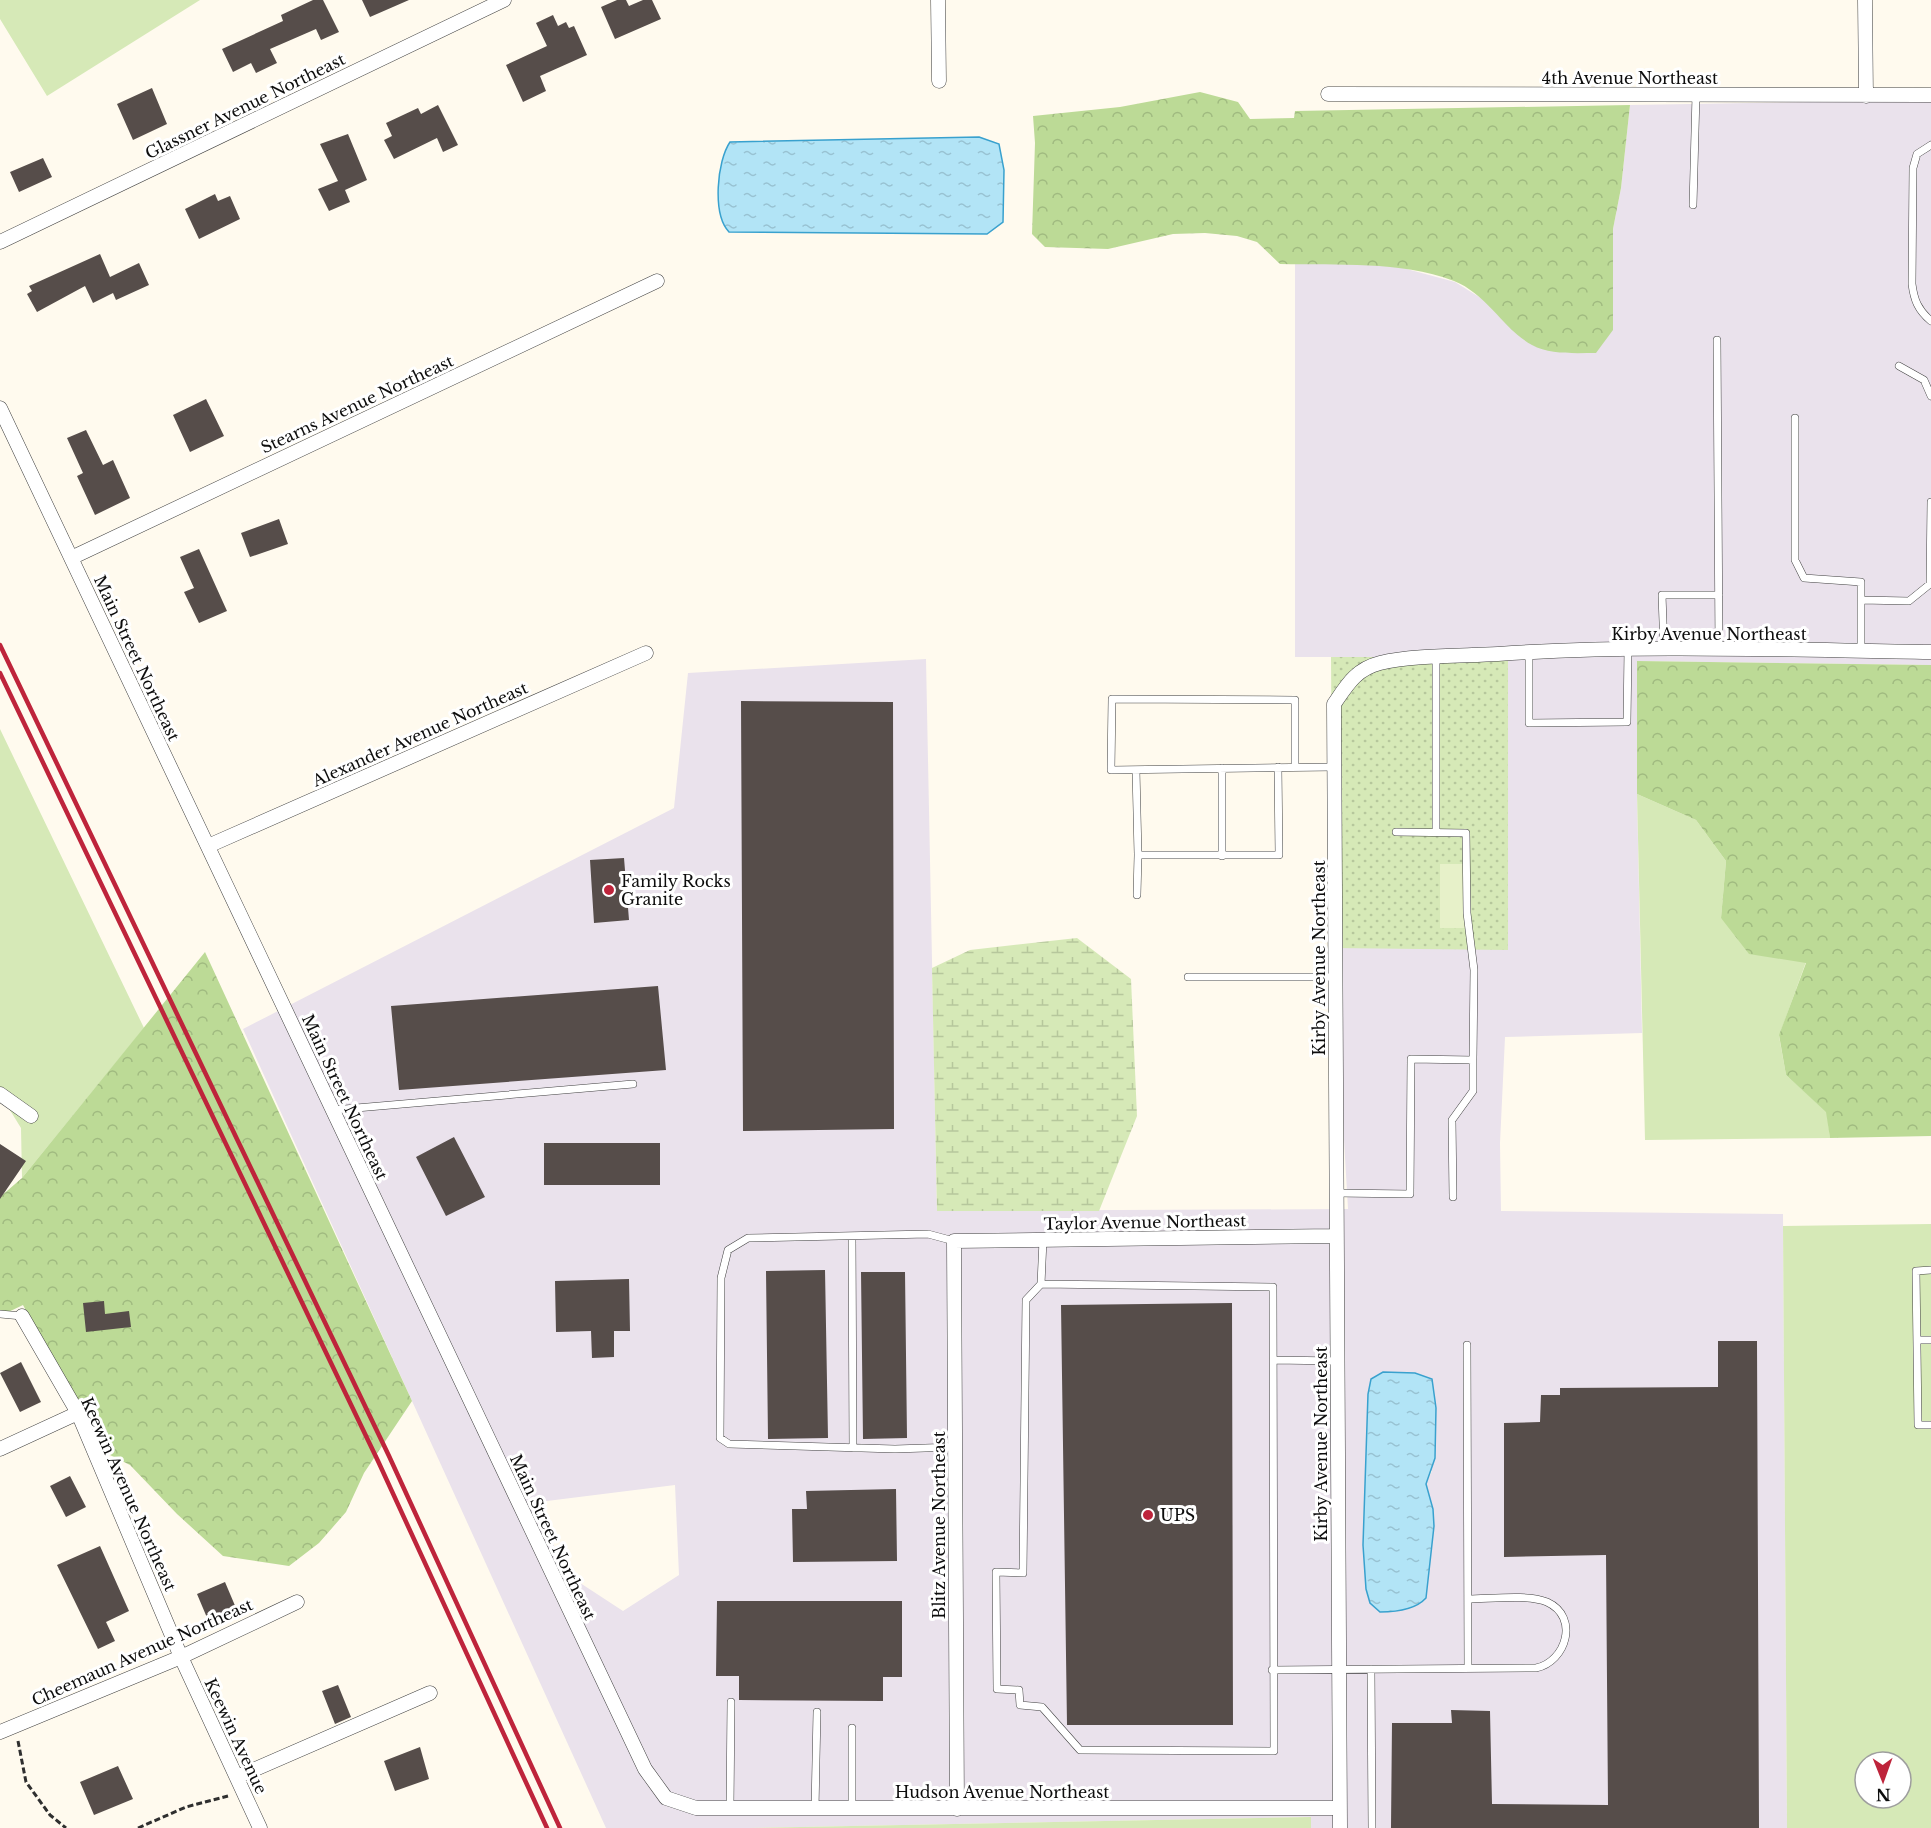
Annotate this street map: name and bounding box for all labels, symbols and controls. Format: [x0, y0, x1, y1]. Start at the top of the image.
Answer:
street label: Glassner Avenue Northeast [142, 49, 348, 163]
street label: 4th Avenue Northeast [1542, 68, 1718, 88]
street label: Stearns Avenue Northeast [258, 351, 456, 457]
street label: Main Street Northeast [90, 572, 184, 744]
street label: Kirby Avenue Northeast [1611, 624, 1807, 644]
street label: Alexander Avenue Northeast [308, 677, 531, 791]
street label: Kirby Avenue Northeast [1309, 860, 1329, 1056]
place label: Family Rocks Granite [621, 871, 731, 909]
marker: Family Rocks Granite [602, 883, 616, 897]
street label: Main Street Northeast [298, 1011, 392, 1183]
street label: Taylor Avenue Northeast [1044, 1210, 1246, 1234]
street label: Kirby Avenue Northeast [1311, 1346, 1331, 1542]
street label: Keewin Avenue Northeast [77, 1394, 181, 1594]
street label: Blitz Avenue Northeast [929, 1431, 949, 1619]
street label: Main Street Northeast [506, 1451, 600, 1623]
place label: UPS [1160, 1505, 1195, 1525]
marker: UPS [1141, 1508, 1155, 1522]
street label: Cheemaun Avenue Northeast [28, 1594, 256, 1710]
street label: Keewin Avenue [200, 1675, 272, 1797]
north arrow [1853, 1750, 1913, 1810]
street label: Hudson Avenue Northeast [895, 1782, 1109, 1802]
text: N [1876, 1785, 1891, 1805]

